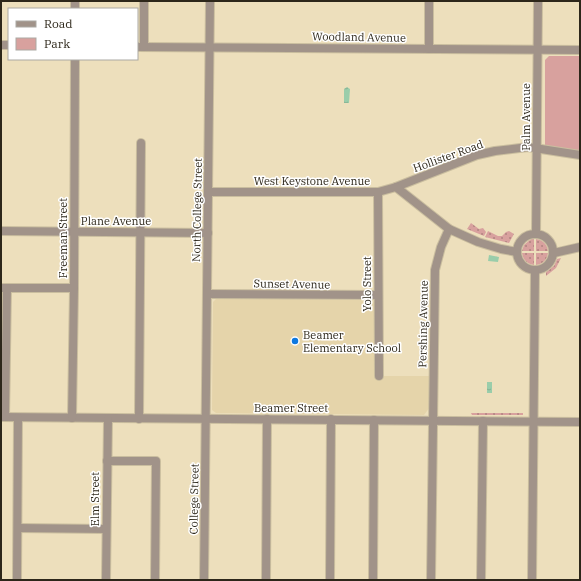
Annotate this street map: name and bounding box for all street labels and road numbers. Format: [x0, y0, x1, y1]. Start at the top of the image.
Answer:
street label: Woodland Avenue [312, 29, 406, 45]
street label: Palm Avenue [519, 83, 533, 151]
street label: Hollister Road [411, 137, 485, 175]
street label: North College Street [189, 158, 205, 262]
street label: West Keystone Avenue [254, 174, 370, 188]
street label: Freeman Street [56, 198, 70, 278]
street label: Plane Avenue [81, 214, 151, 228]
street label: Yolo Street [360, 256, 374, 312]
street label: Sunset Avenue [254, 276, 331, 292]
street label: Pershing Avenue [415, 280, 431, 368]
street label: Beamer Street [254, 401, 328, 415]
street label: College Street [186, 463, 202, 535]
street label: Elm Street [88, 472, 102, 526]

